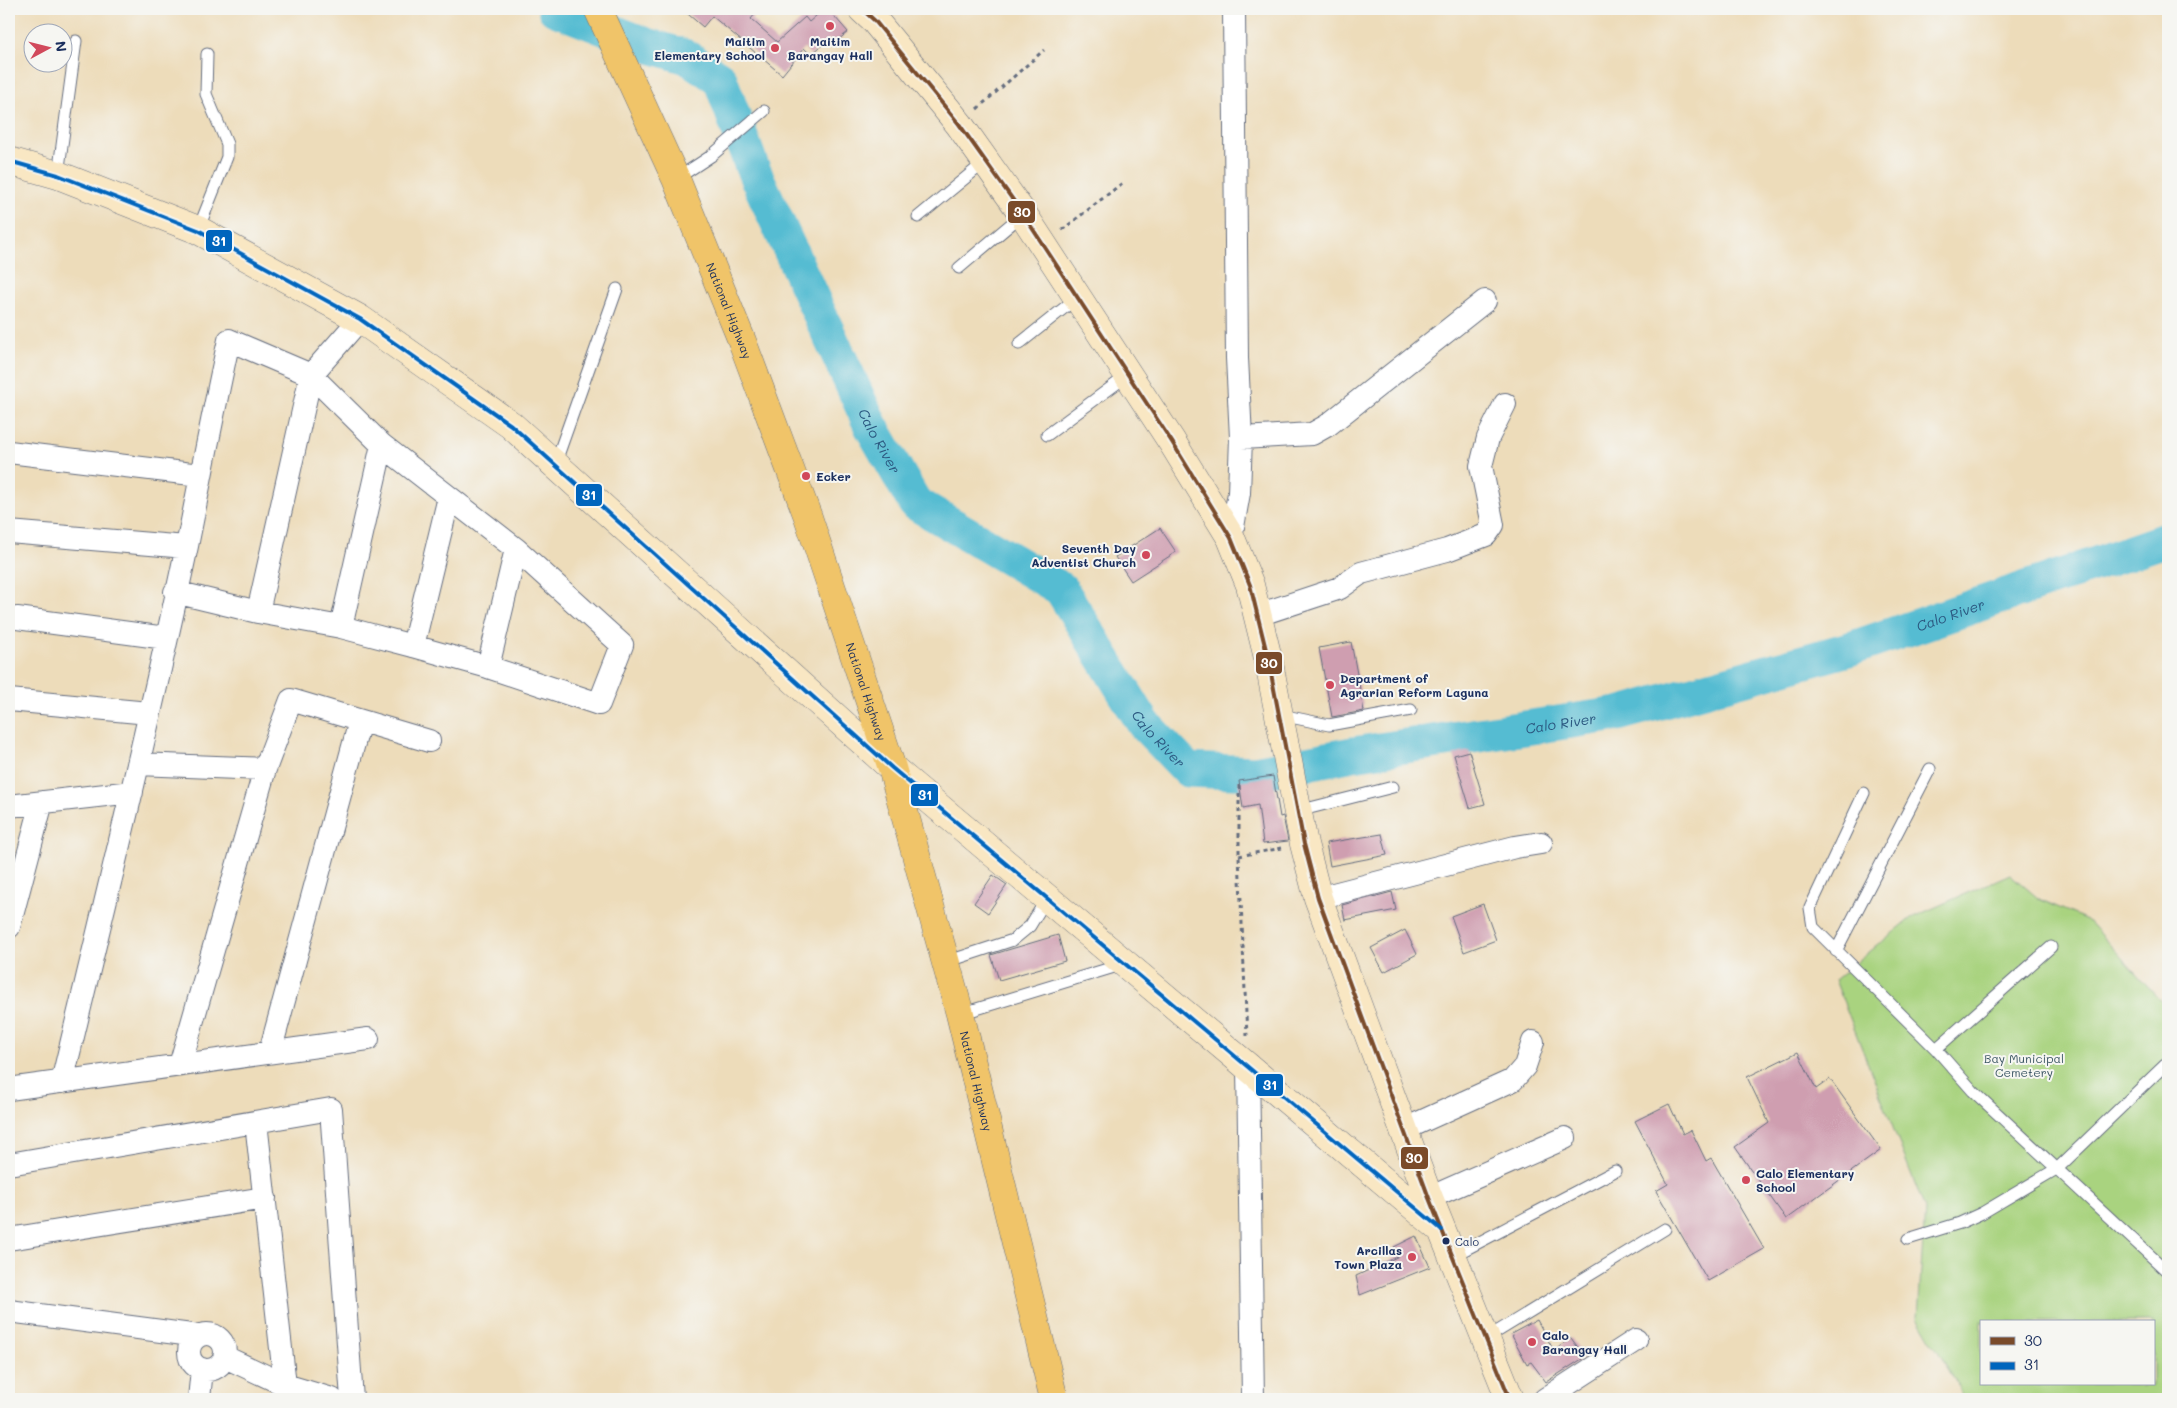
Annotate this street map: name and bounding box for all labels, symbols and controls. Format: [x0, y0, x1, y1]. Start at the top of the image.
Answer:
marker: Maitim Barangay Hall [824, 20, 836, 32]
north arrow [22, 22, 72, 72]
place label: Maitim Elementary School [654, 33, 765, 63]
place label: Maitim Barangay Hall [788, 33, 872, 63]
text: N [51, 40, 71, 53]
marker: Maitim Elementary School [769, 42, 781, 54]
line badge: 30 [1007, 200, 1036, 224]
text: 30 [1013, 202, 1031, 221]
line badge: 31 [205, 229, 233, 253]
text: 31 [212, 231, 226, 250]
street label: National Highway [703, 260, 756, 361]
water label: Calo River [855, 405, 905, 477]
place label: Ecker [816, 468, 851, 484]
marker: Ecker [800, 470, 812, 482]
line badge: 31 [575, 483, 603, 507]
text: 31 [582, 485, 596, 504]
place label: Seventh Day Adventist Church [1031, 540, 1136, 570]
marker: Seventh Day Adventist Church [1140, 549, 1152, 561]
water label: Calo River [1913, 594, 1987, 635]
street label: National Highway [843, 640, 890, 743]
line badge: 30 [1255, 651, 1283, 675]
text: 30 [1260, 653, 1278, 672]
place label: Department of Agrarian Reform Laguna [1340, 670, 1489, 700]
marker: Department of Agrarian Reform Laguna [1324, 679, 1336, 691]
water label: Calo River [1128, 706, 1190, 771]
water label: Calo River [1524, 708, 1597, 737]
line badge: 31 [910, 783, 939, 807]
text: 31 [918, 785, 932, 804]
street label: National Highway [956, 1029, 996, 1133]
park label: Bay Municipal Cemetery [1984, 1050, 2064, 1080]
line badge: 31 [1255, 1073, 1284, 1097]
text: 31 [1263, 1075, 1277, 1094]
line badge: 30 [1400, 1146, 1429, 1170]
text: 30 [1405, 1148, 1423, 1167]
place label: Calo Elementary School [1756, 1165, 1855, 1195]
marker: Calo Elementary School [1740, 1174, 1752, 1186]
place label: Calo [1455, 1234, 1479, 1249]
marker: Calo [1441, 1236, 1451, 1246]
place label: Arcillas Town Plaza [1334, 1242, 1402, 1272]
marker: Arcillas Town Plaza [1406, 1251, 1418, 1263]
legend [1980, 1320, 2154, 1386]
place label: Calo Barangay Hall [1542, 1327, 1627, 1357]
text: 30 [2024, 1330, 2042, 1350]
marker: Calo Barangay Hall [1526, 1336, 1538, 1348]
text: 31 [2024, 1354, 2040, 1374]

